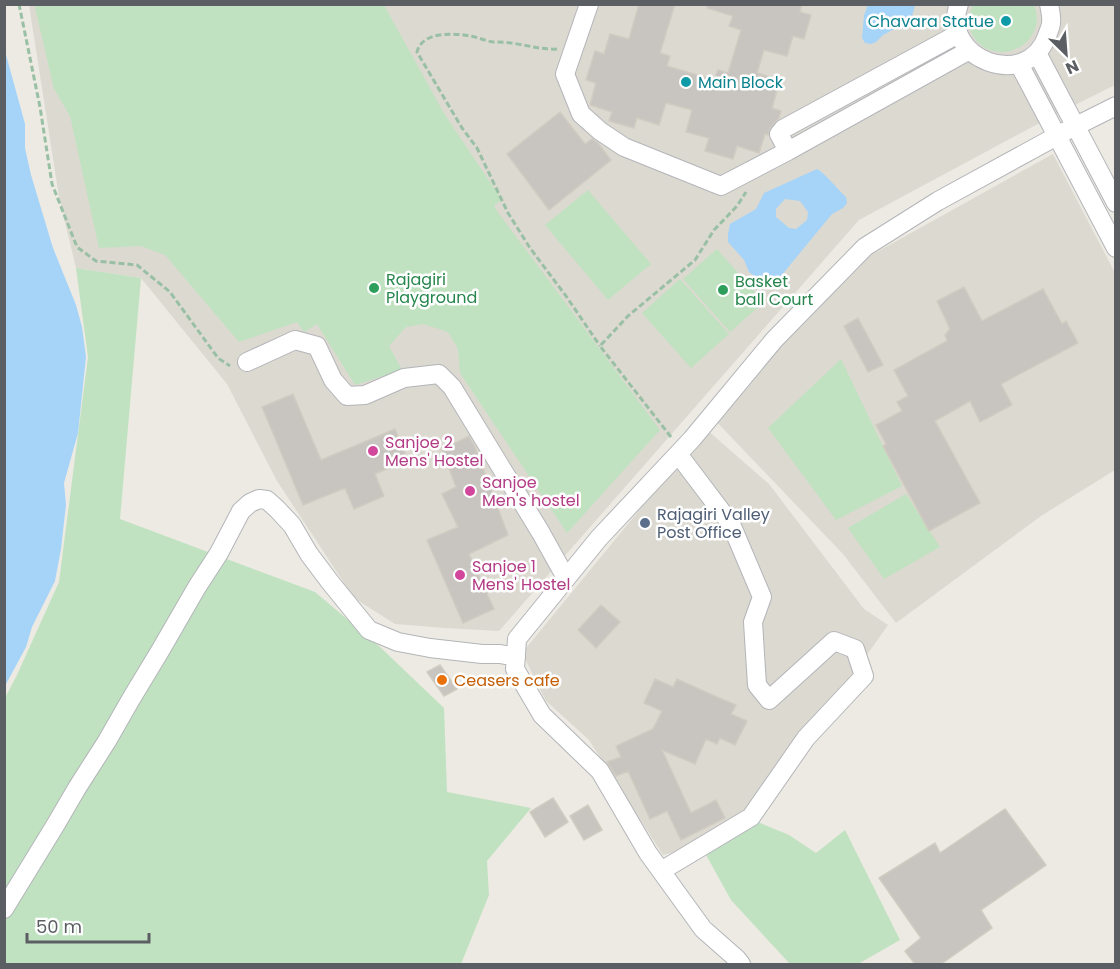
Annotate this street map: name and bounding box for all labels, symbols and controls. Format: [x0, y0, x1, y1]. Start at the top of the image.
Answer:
place label: Chavara Statue [868, 10, 994, 33]
marker: Chavara Statue [999, 14, 1013, 28]
north arrow [1036, 24, 1096, 84]
text: N [1062, 54, 1082, 80]
place label: Main Block [698, 71, 784, 94]
marker: Main Block [679, 75, 693, 89]
place label: Rajagiri Playground [386, 268, 477, 309]
place label: Basket ball Court [735, 270, 814, 311]
marker: Rajagiri Playground [367, 281, 381, 295]
marker: Basket ball Court [716, 283, 730, 297]
place label: Sanjoe 2 Mens' Hostel [385, 431, 483, 472]
marker: Sanjoe 2 Mens' Hostel [366, 444, 380, 458]
place label: Sanjoe Men's hostel [482, 471, 580, 512]
marker: Sanjoe Men's hostel [463, 484, 477, 498]
place label: Rajagiri Valley Post Office [657, 503, 770, 544]
marker: Rajagiri Valley Post Office [638, 516, 652, 530]
place label: Sanjoe 1 Mens' Hostel [472, 555, 570, 596]
marker: Sanjoe 1 Mens' Hostel [453, 568, 467, 582]
place label: Ceasers cafe [454, 669, 560, 692]
marker: Ceasers cafe [435, 673, 449, 687]
scale bar [27, 906, 148, 944]
text: 50 m [36, 914, 82, 939]

